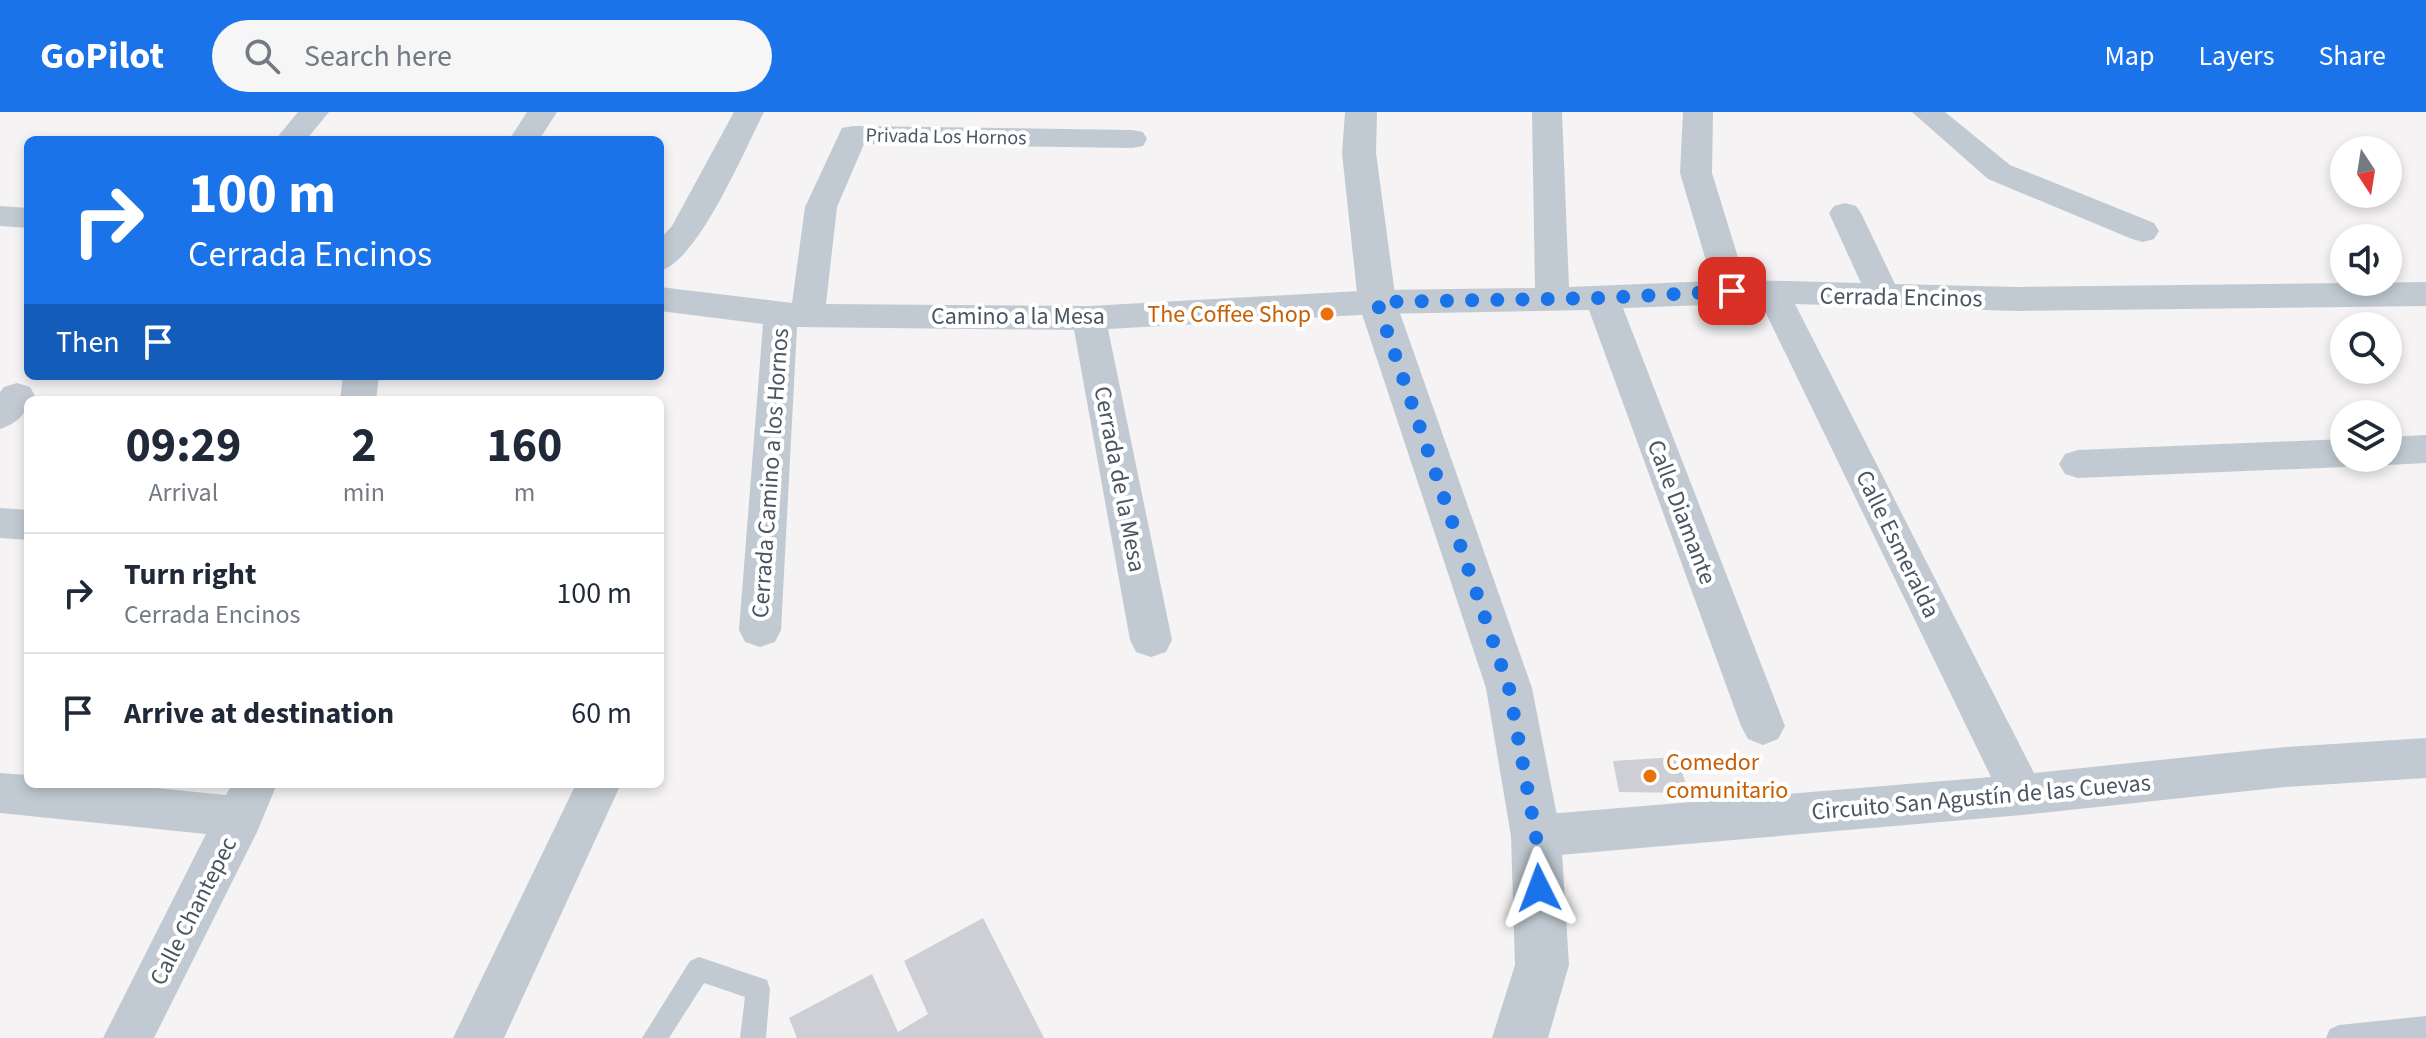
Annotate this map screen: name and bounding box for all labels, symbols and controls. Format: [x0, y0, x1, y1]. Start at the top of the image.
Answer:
search box [212, 20, 772, 92]
text: GoPilot [40, 29, 164, 83]
icon: search [240, 34, 284, 78]
text: Search here [304, 35, 452, 78]
text: Map [2104, 36, 2154, 76]
text: Layers [2198, 36, 2274, 76]
text: Share [2318, 36, 2386, 76]
street label: Privada Los Hornos [865, 122, 1027, 152]
north arrow [2330, 136, 2402, 208]
map controls [2330, 136, 2402, 472]
text: 100 m [188, 155, 336, 234]
icon: right [56, 168, 160, 272]
button: sound [2330, 224, 2402, 296]
text: Cerrada Encinos [188, 229, 432, 280]
pin [1698, 257, 1766, 325]
icon: arrive [1710, 269, 1754, 313]
street label: Cerrada Encinos [1819, 279, 1983, 316]
place label: The Coffee Shop [1147, 297, 1311, 332]
street label: Camino a la Mesa [931, 299, 1105, 334]
marker: The Coffee Shop [1318, 305, 1336, 323]
button: search [2330, 312, 2402, 384]
icon: arrive [136, 320, 180, 364]
text: Then [56, 321, 120, 364]
street label: Cerrada Camino a los Hornos [743, 327, 798, 619]
street label: Cerrada de la Mesa [1084, 383, 1155, 575]
button: layers [2330, 400, 2402, 472]
text: 09:29 [125, 412, 241, 480]
text: 2 [351, 412, 377, 480]
text: 160 [486, 412, 562, 480]
street label: Calle Diamante [1638, 435, 1725, 590]
street label: Calle Esmeralda [1847, 464, 1948, 624]
text: Arrival [148, 474, 218, 511]
text: min [343, 474, 385, 511]
text: m [514, 474, 535, 511]
text: Turn right [124, 553, 256, 596]
icon: right [56, 571, 100, 615]
text: 100 m [556, 572, 632, 615]
text: Cerrada Encinos [124, 596, 300, 633]
icon: arrive [56, 691, 100, 735]
text: Arrive at destination [124, 692, 394, 735]
text: 60 m [571, 692, 632, 735]
place label: Comedor comunitario [1666, 745, 1788, 808]
street label: Circuito San Agustín de las Cuevas [1810, 765, 2152, 830]
marker: Comedor comunitario [1641, 767, 1659, 785]
street label: Calle Chantepec [141, 831, 246, 992]
position arrow [1497, 846, 1581, 930]

